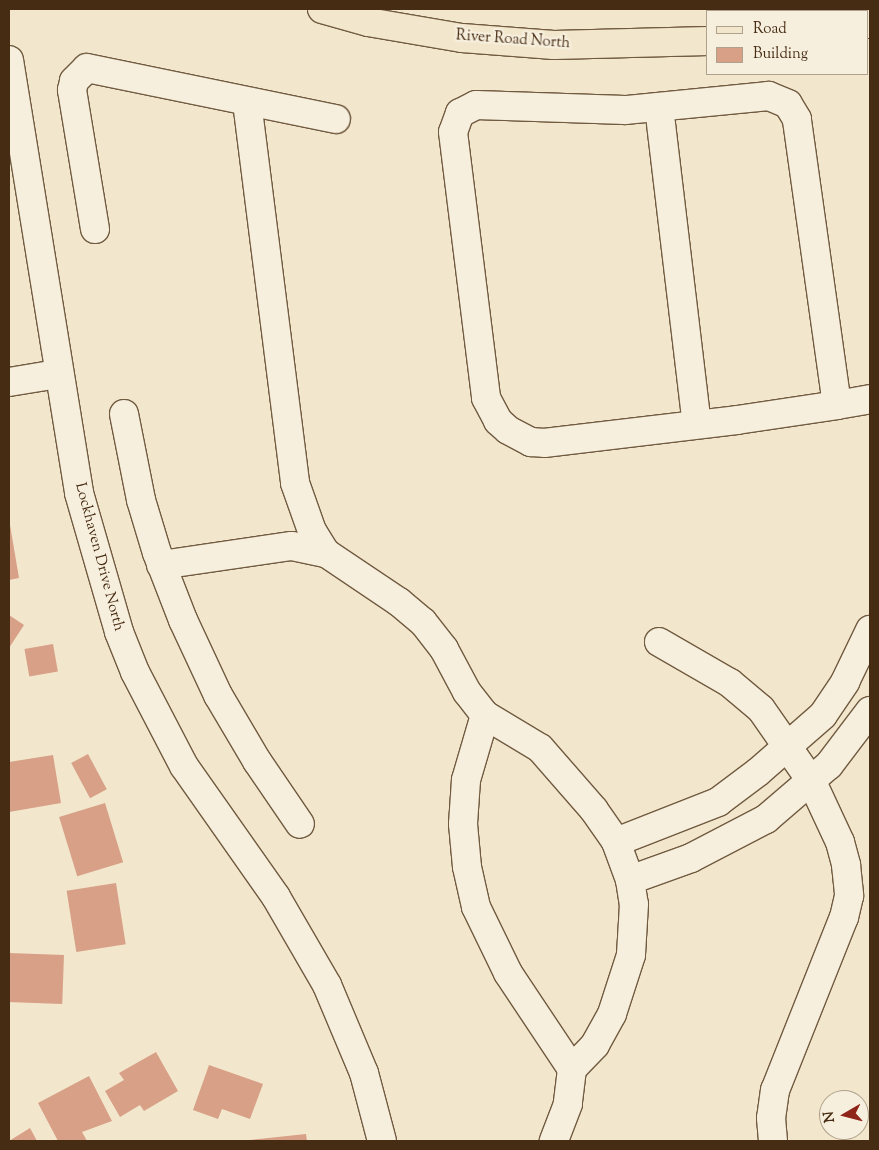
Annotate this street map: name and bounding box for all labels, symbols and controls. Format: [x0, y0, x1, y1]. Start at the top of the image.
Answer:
legend [706, 10, 869, 75]
text: Road [753, 19, 787, 40]
street label: River Road North [455, 27, 571, 53]
text: Building [753, 44, 808, 65]
street label: Lockhaven Drive North [71, 481, 127, 633]
north arrow [819, 1090, 869, 1140]
text: N [819, 1110, 841, 1124]

